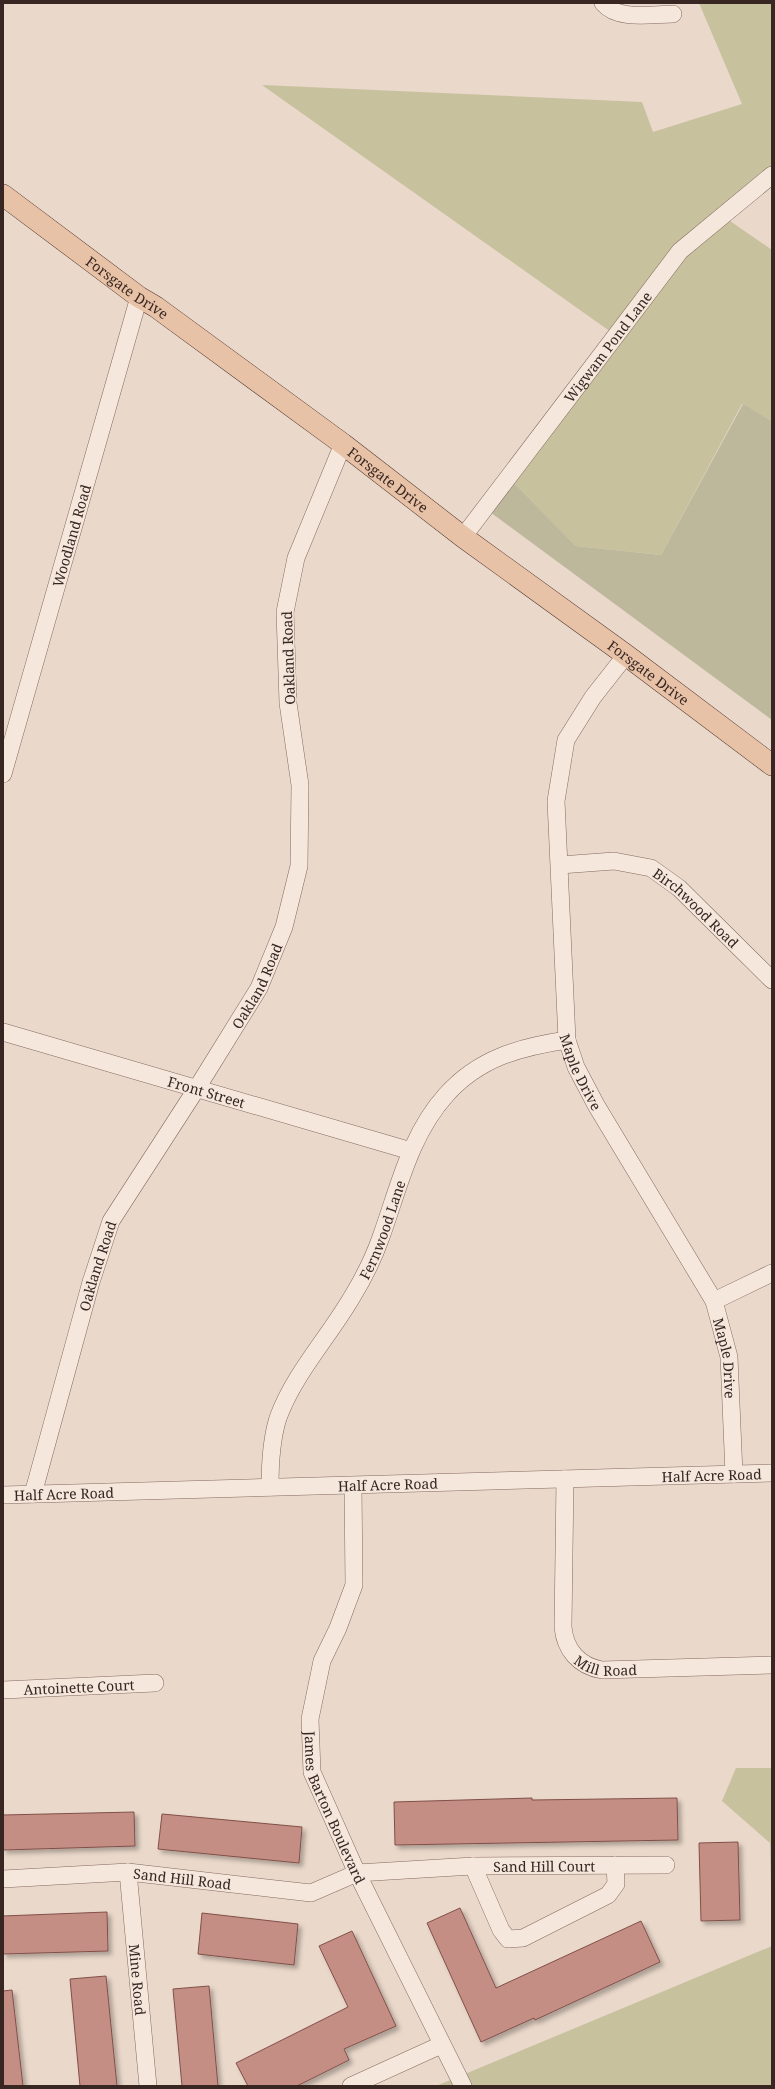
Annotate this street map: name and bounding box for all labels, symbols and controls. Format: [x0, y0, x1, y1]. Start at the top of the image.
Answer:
street label: Forsgate Drive [82, 251, 173, 323]
street label: Wigwam Pond Lane [559, 287, 656, 406]
street label: Forsgate Drive [344, 442, 433, 516]
street label: Woodland Road [47, 482, 95, 589]
street label: Oakland Road [277, 610, 299, 705]
street label: Forsgate Drive [604, 635, 693, 709]
street label: Birchwood Road [650, 863, 743, 952]
street label: Oakland Road [227, 940, 286, 1032]
street label: Maple Drive [556, 1031, 606, 1114]
street label: Front Street [166, 1071, 247, 1112]
street label: Fernwood Lane [354, 1177, 409, 1282]
street label: Oakland Road [74, 1218, 120, 1313]
street label: Maple Drive [709, 1315, 740, 1399]
street label: Half Acre Road [661, 1464, 762, 1486]
street label: Half Acre Road [338, 1473, 439, 1495]
street label: Half Acre Road [14, 1482, 115, 1504]
street label: Mill Road [571, 1650, 638, 1680]
street label: Antoinette Court [23, 1674, 135, 1699]
street label: James Barton Boulevard [301, 1730, 370, 1887]
street label: Sand Hill Court [493, 1856, 595, 1875]
street label: Sand Hill Road [132, 1863, 233, 1893]
street label: Mine Road [125, 1943, 151, 2016]

